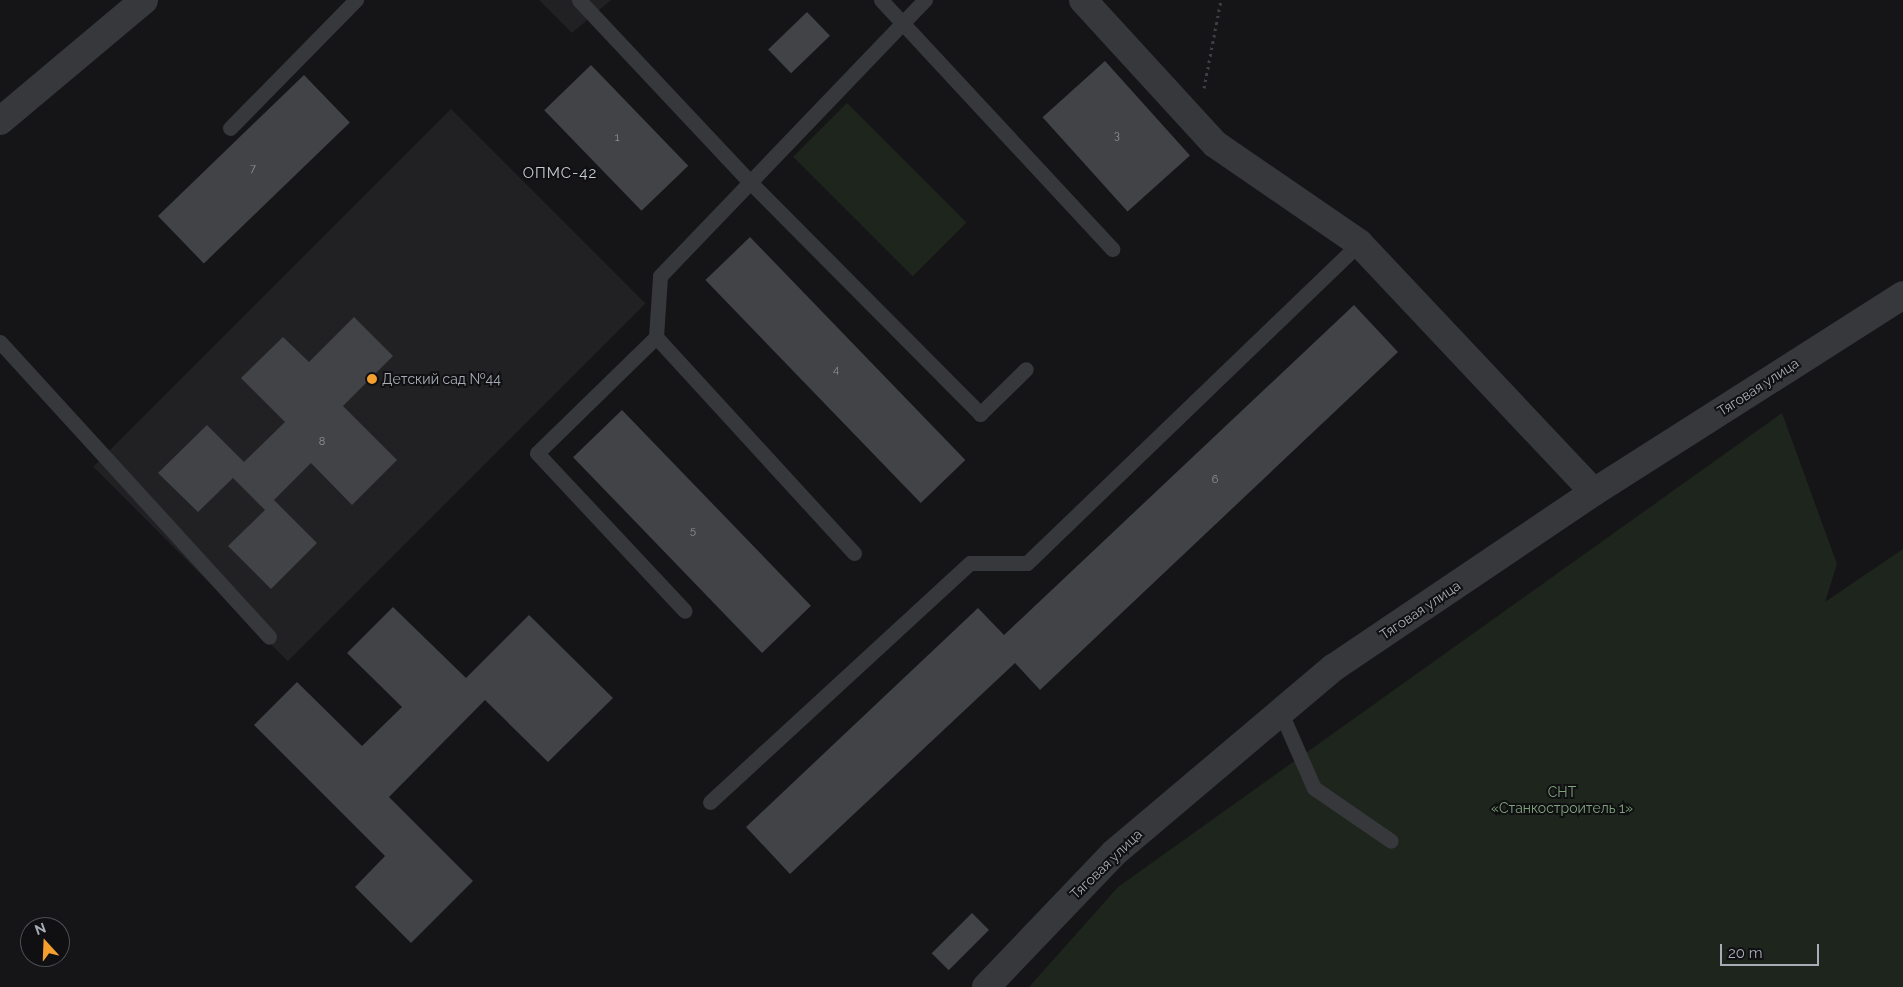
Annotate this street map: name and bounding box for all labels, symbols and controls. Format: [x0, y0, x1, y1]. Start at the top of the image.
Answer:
house number: 3 [1114, 129, 1120, 143]
house number: 1 [615, 131, 619, 145]
house number: 7 [250, 162, 256, 176]
district label: ОПМС-42 [522, 165, 598, 183]
street label: Тяговая улица [1714, 354, 1802, 420]
house number: 4 [833, 363, 839, 377]
place label: Детский сад №44 [382, 371, 501, 387]
marker: Детский сад №44 [366, 373, 378, 385]
house number: 8 [319, 435, 325, 449]
house number: 6 [1212, 473, 1218, 487]
house number: 5 [690, 524, 696, 538]
street label: Тяговая улица [1376, 577, 1464, 643]
park label: СНТ «Станкостроитель 1» [1491, 784, 1633, 816]
street label: Тяговая улица [1066, 825, 1146, 903]
north arrow [20, 917, 70, 967]
text: N [32, 919, 48, 938]
scale bar [1723, 934, 1822, 966]
text: 20 m [1728, 944, 1763, 962]

